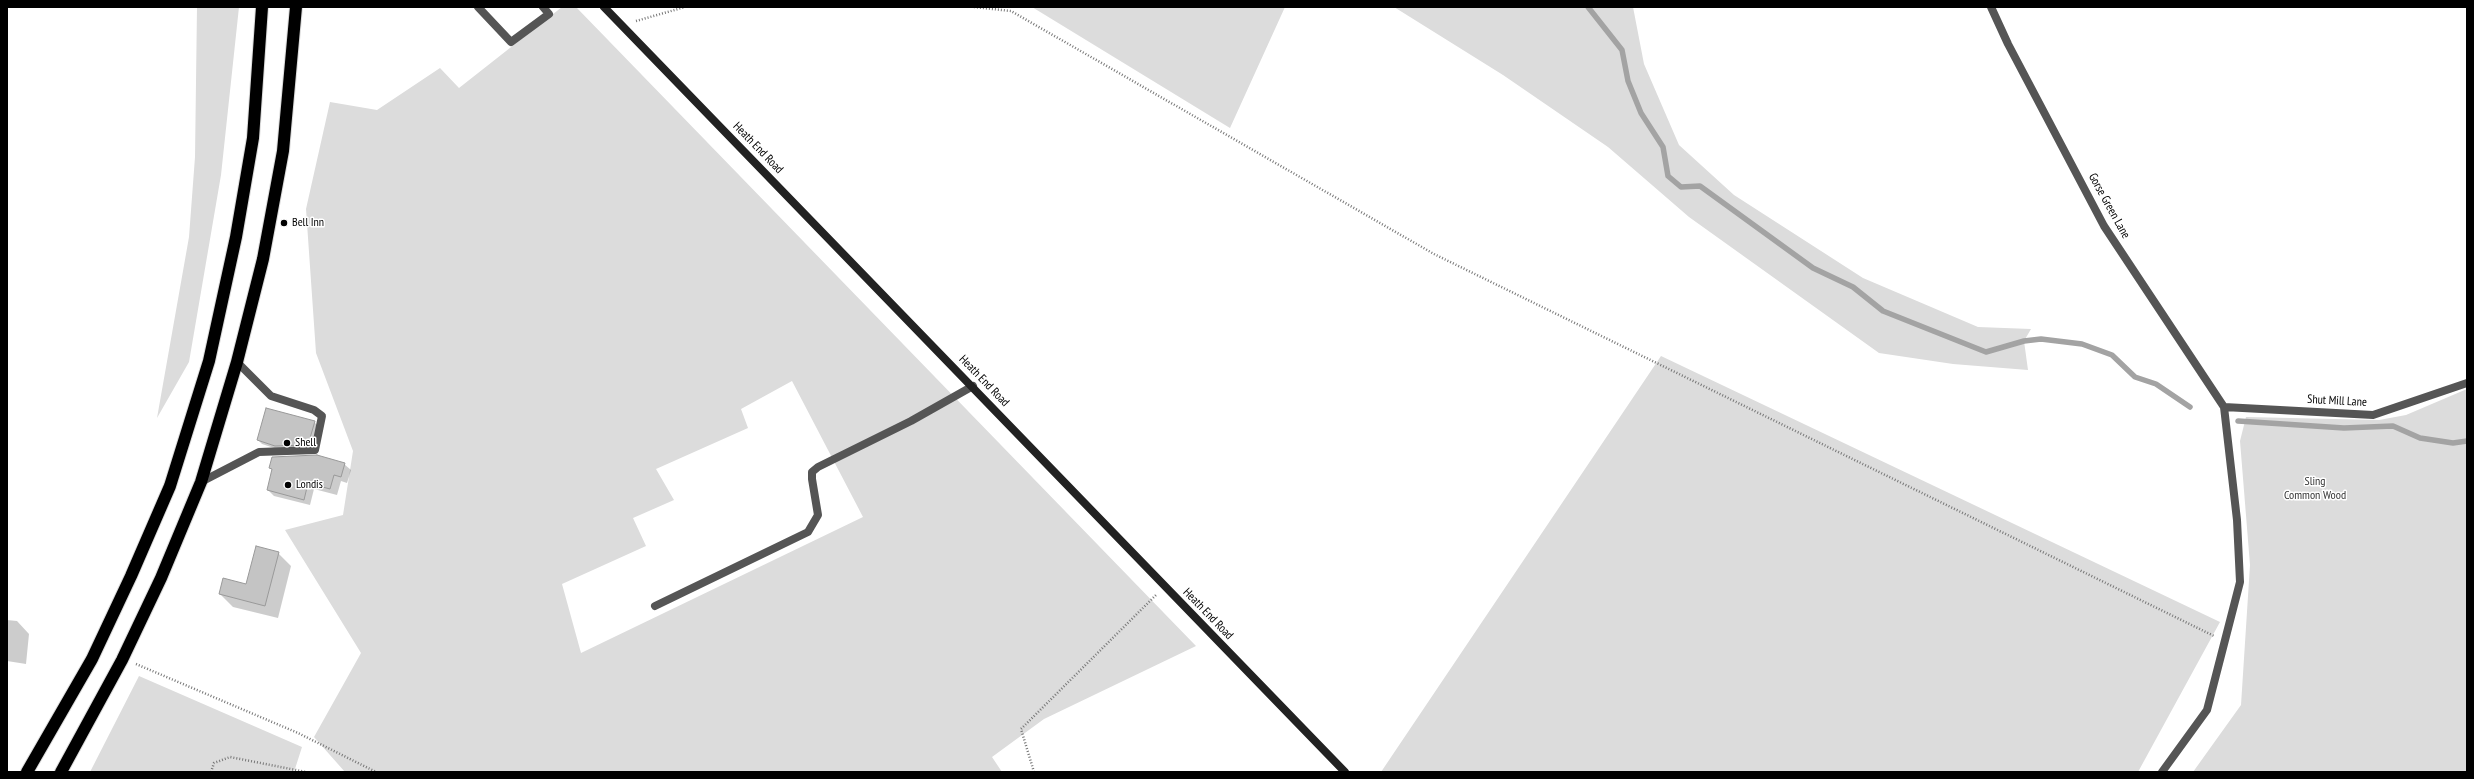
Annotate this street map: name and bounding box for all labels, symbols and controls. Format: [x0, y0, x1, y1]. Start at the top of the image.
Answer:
street label: Heath End Road [730, 119, 786, 177]
street label: Gorse Green Lane [2085, 171, 2133, 241]
place label: Bell Inn [292, 216, 324, 230]
marker: Bell Inn [279, 218, 289, 228]
street label: Heath End Road [956, 352, 1012, 410]
street label: Shut Mill Lane [2307, 392, 2367, 410]
place label: Shell [295, 436, 316, 450]
marker: Shell [282, 438, 292, 448]
park label: Sling Common Wood [2284, 475, 2346, 503]
place label: Londis [296, 478, 323, 492]
marker: Londis [283, 480, 293, 490]
street label: Heath End Road [1180, 585, 1236, 643]

